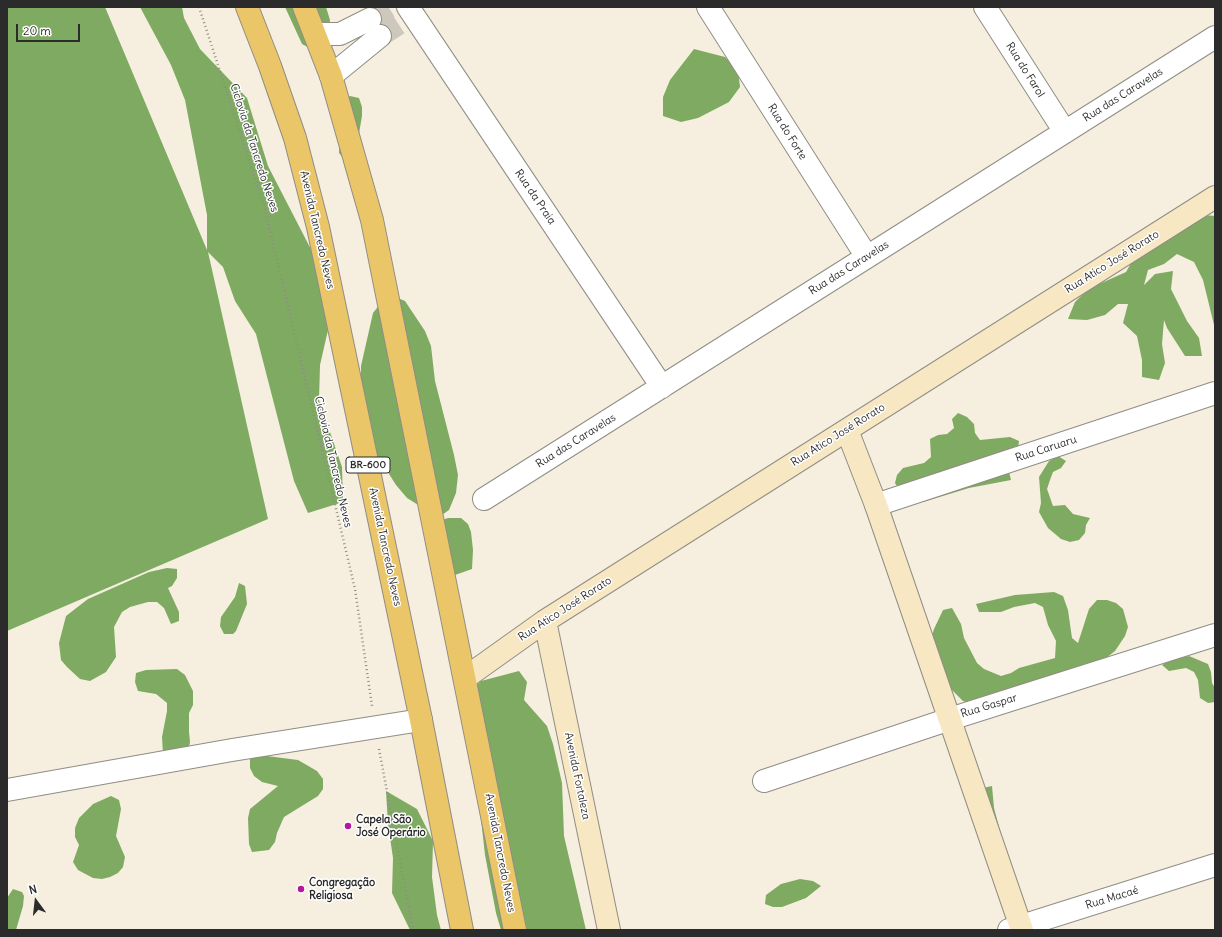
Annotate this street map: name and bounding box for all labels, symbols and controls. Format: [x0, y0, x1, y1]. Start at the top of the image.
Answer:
scale bar [18, 16, 82, 42]
text: 20 m [23, 23, 51, 38]
street label: Rua do Farol [1003, 40, 1047, 100]
street label: Rua das Caravelas [1081, 65, 1165, 125]
street label: Ciclovia da Tancredo Neves [227, 82, 281, 214]
street label: Rua do Forte [765, 102, 809, 162]
street label: Rua da Praia [512, 167, 558, 227]
street label: Avenida Tancredo Neves [297, 170, 337, 290]
street label: Rua Atico José Rorato [1062, 228, 1162, 296]
street label: Rua das Caravelas [807, 238, 891, 298]
street label: Ciclovia da Tancredo Neves [311, 395, 355, 529]
street label: Rua Atico José Rorato [788, 401, 888, 469]
street label: Rua das Caravelas [534, 411, 618, 471]
street label: Rua Caruaru [1014, 433, 1078, 465]
road number: BR-600 [346, 457, 390, 473]
street label: Avenida Tancredo Neves [366, 487, 404, 607]
street label: Rua Atico José Rorato [516, 574, 614, 644]
street label: Rua Gaspar [959, 691, 1019, 721]
street label: Avenida Fortaleza [561, 731, 593, 821]
street label: Avenida Tancredo Neves [482, 792, 518, 914]
place label: Capela São José Operário [356, 813, 426, 839]
marker: Capela São José Operário [343, 821, 353, 831]
place label: Congregação Religiosa [309, 876, 375, 902]
north arrow [16, 881, 56, 921]
text: N [27, 882, 38, 897]
marker: Congregação Religiosa [296, 884, 306, 894]
street label: Rua Macaé [1084, 884, 1140, 912]

